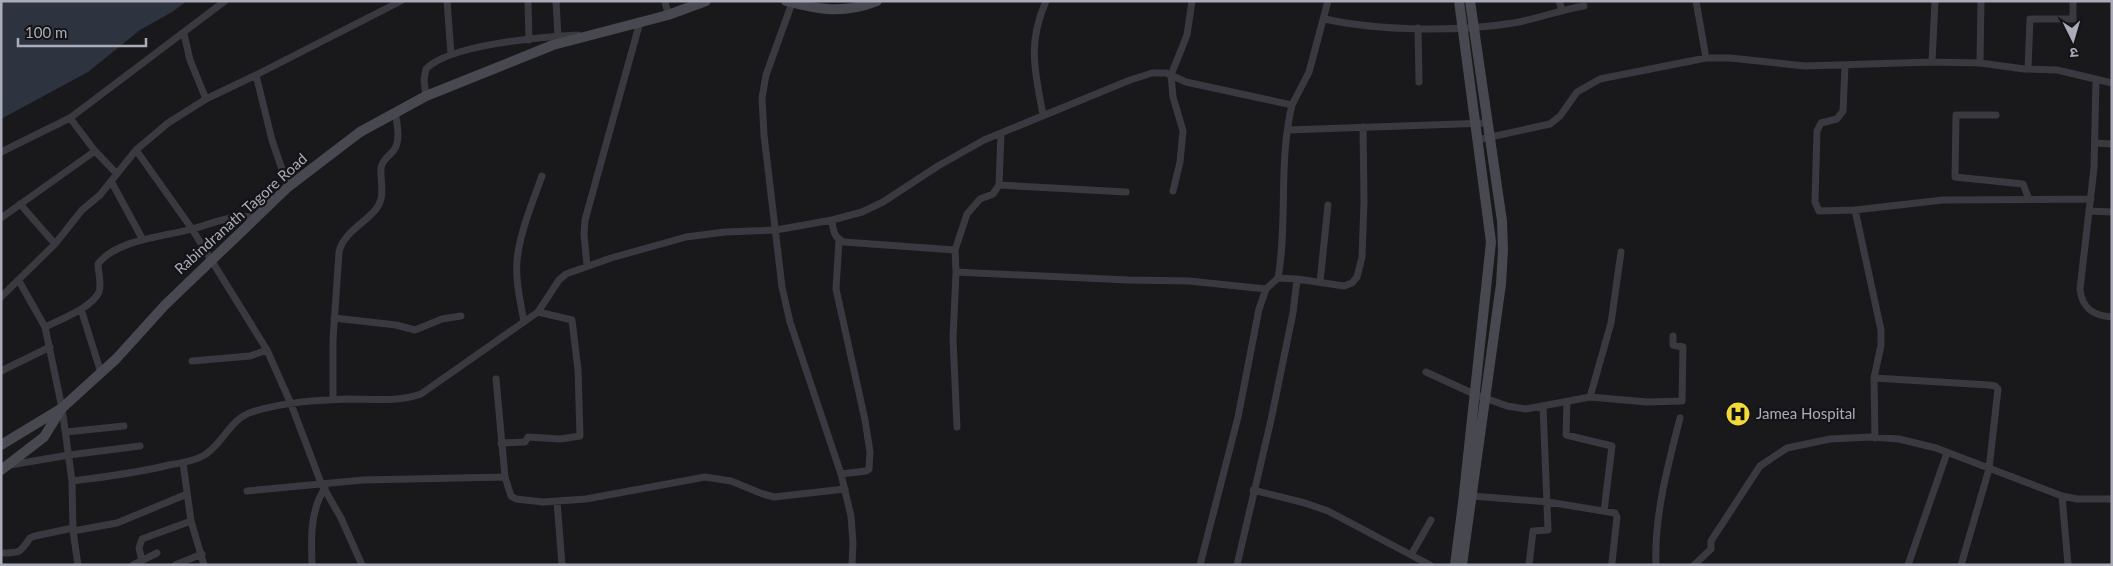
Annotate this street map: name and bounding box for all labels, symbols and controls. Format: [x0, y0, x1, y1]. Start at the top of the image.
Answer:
scale bar [18, 15, 145, 47]
north arrow [2048, 15, 2098, 65]
text: 100 m [25, 23, 67, 41]
text: उ [2069, 45, 2079, 62]
street label: Rabindranath Tagore Road [170, 149, 310, 278]
hospital icon: Jamea Hospital [1725, 401, 1751, 427]
place label: Jamea Hospital [1756, 404, 1856, 422]

